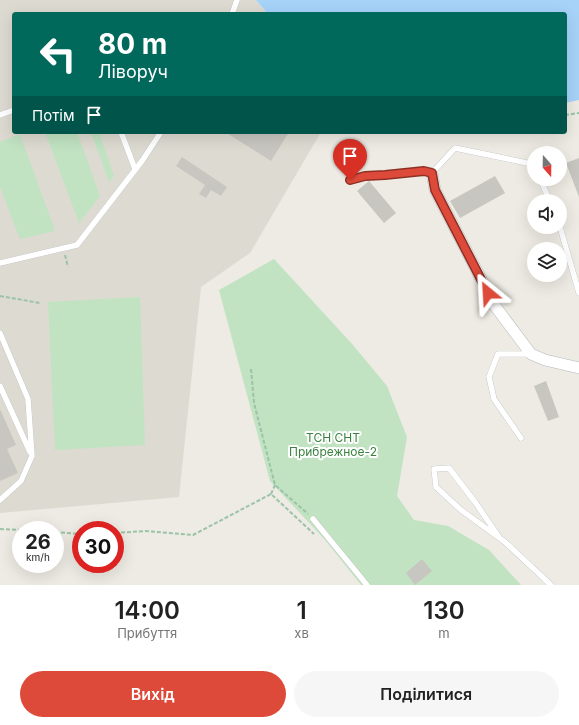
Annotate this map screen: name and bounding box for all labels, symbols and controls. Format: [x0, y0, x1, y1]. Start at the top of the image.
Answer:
text: 80 m [98, 27, 167, 61]
icon: left [32, 28, 84, 80]
text: Ліворуч [98, 61, 168, 82]
icon: arrive [83, 104, 105, 126]
text: Потім [32, 106, 75, 125]
pin [333, 139, 367, 180]
icon: arrive [339, 145, 361, 167]
north arrow [527, 146, 567, 186]
map controls [527, 146, 567, 282]
button: sound [527, 194, 567, 234]
button: layers [527, 242, 567, 282]
position arrow [467, 272, 509, 314]
park label: ТСН СНТ Прибрежное-2 [289, 430, 377, 459]
speed limit sign: 30 [72, 521, 124, 573]
text: 26 [25, 530, 51, 554]
text: km/h [26, 551, 50, 563]
text: 14:00 [114, 596, 180, 625]
text: 1 [297, 596, 307, 625]
text: 130 [423, 596, 465, 625]
text: Прибуття [117, 625, 177, 641]
text: хв [294, 625, 309, 641]
text: m [438, 625, 450, 641]
button: Вихід [20, 671, 286, 717]
button: Поділитися [294, 671, 559, 717]

